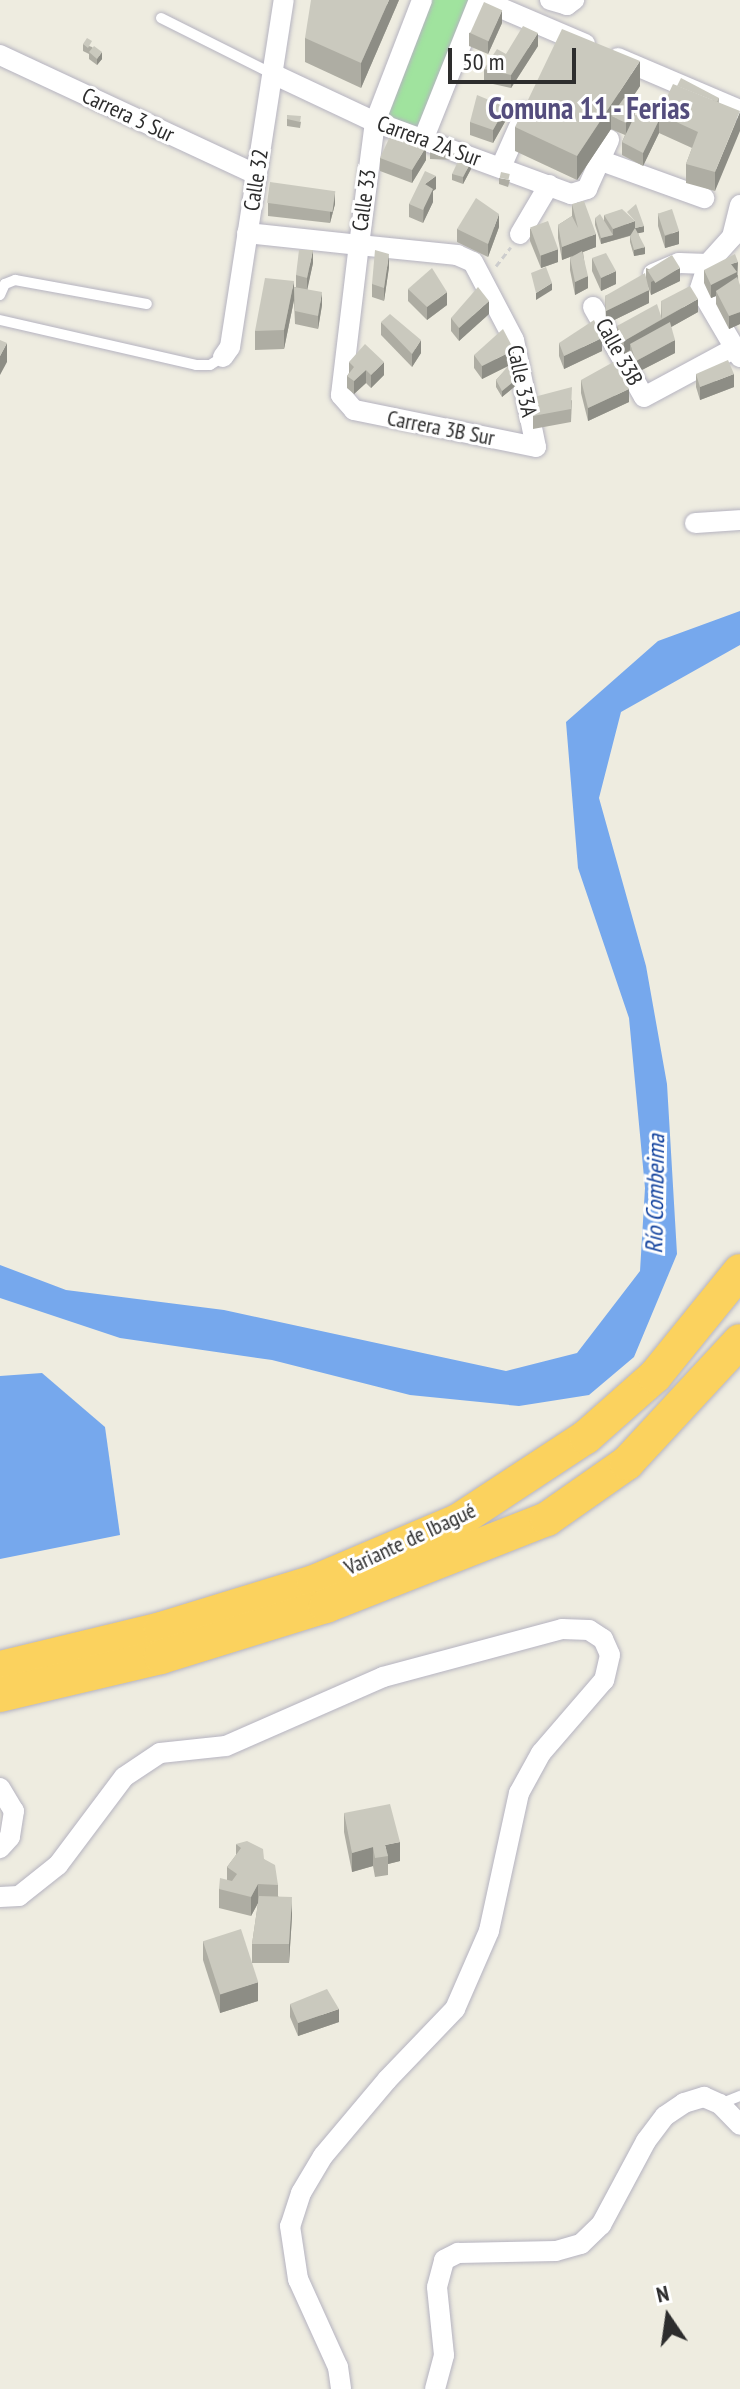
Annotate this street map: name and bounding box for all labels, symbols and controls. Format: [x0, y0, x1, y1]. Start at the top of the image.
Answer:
scale bar [452, 32, 580, 82]
text: 50 m [462, 46, 504, 77]
street label: Carrera 3 Sur [78, 82, 178, 148]
district label: Comuna 11 - Ferias [486, 90, 692, 126]
street label: Carrera 2A Sur [373, 110, 485, 172]
street label: Calle 32 [238, 147, 274, 213]
street label: Calle 33 [347, 167, 381, 233]
street label: Calle 33B [590, 314, 648, 390]
street label: Calle 33A [502, 343, 542, 419]
street label: Carrera 3B Sur [385, 405, 497, 451]
water label: Río Combeima [640, 1134, 670, 1254]
street label: Variante de Ibagué [340, 1497, 480, 1581]
north arrow [628, 2277, 708, 2357]
text: N [654, 2279, 672, 2309]

